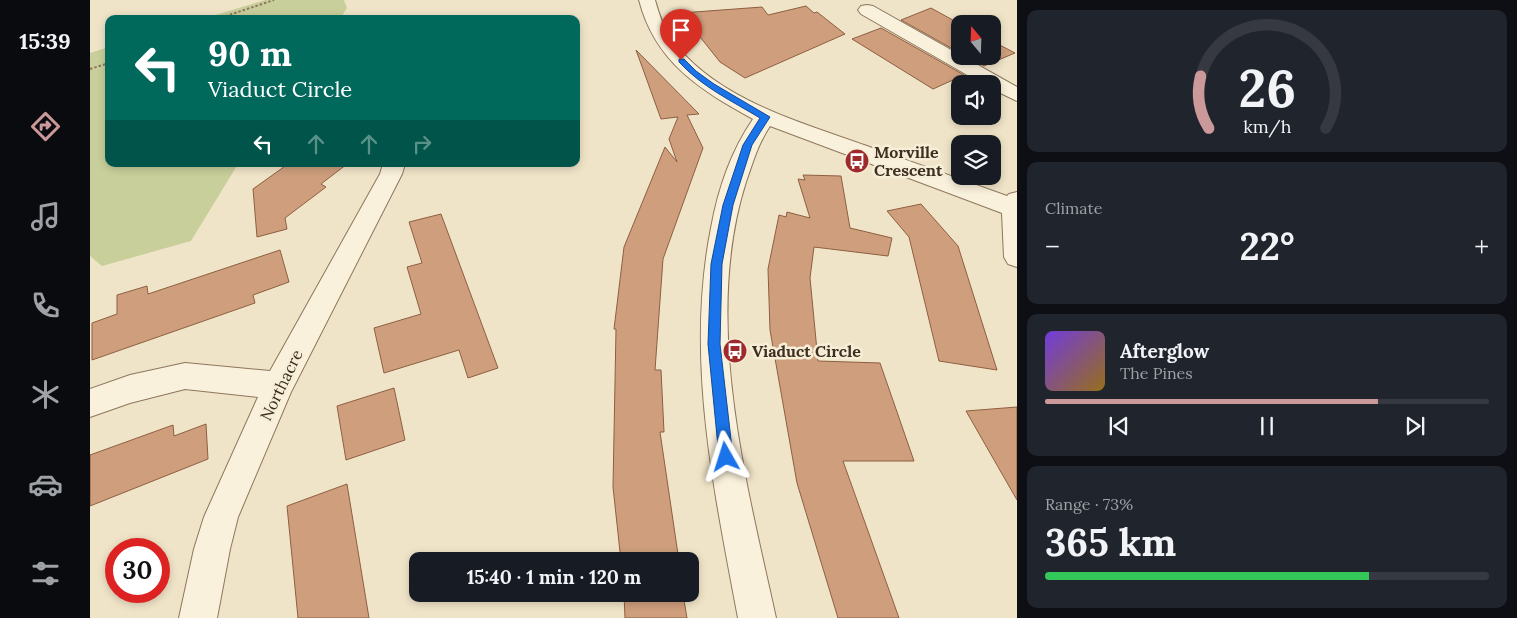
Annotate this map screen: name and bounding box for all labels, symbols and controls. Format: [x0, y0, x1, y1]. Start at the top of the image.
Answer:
pin [660, 9, 702, 60]
north arrow [951, 15, 1001, 65]
map controls [951, 15, 1001, 185]
icon: arrive [667, 16, 695, 44]
text: 15:39 [19, 27, 71, 55]
text: 90 m [208, 31, 292, 76]
icon: left [125, 35, 190, 100]
text: 26 [1238, 55, 1296, 121]
text: Viaduct Circle [208, 75, 352, 103]
button: sound [951, 75, 1001, 125]
icon: directions [28, 109, 63, 144]
text: km/h [1243, 115, 1291, 138]
icon: left [249, 130, 277, 158]
icon: ahead [302, 130, 330, 158]
icon: ahead [355, 130, 383, 158]
icon: right [408, 130, 436, 158]
button: layers [951, 135, 1001, 185]
place label: Morville Crescent [874, 142, 943, 180]
bus stop icon: Morville Crescent [844, 148, 870, 174]
text: Climate [1045, 198, 1102, 218]
icon: music [28, 199, 63, 234]
text: 22° [1239, 222, 1295, 270]
text: − [1045, 229, 1060, 265]
text: + [1474, 229, 1489, 265]
icon: phone [28, 288, 63, 323]
bus stop icon: Viaduct Circle [722, 338, 748, 364]
text: Afterglow [1120, 339, 1209, 363]
place label: Viaduct Circle [752, 341, 861, 361]
street label: Northacre [255, 346, 307, 424]
text: The Pines [1120, 363, 1193, 383]
icon: climate [28, 377, 63, 412]
icon: previous [1105, 412, 1133, 440]
icon: pause [1253, 412, 1281, 440]
icon: next [1401, 412, 1429, 440]
position arrow [699, 430, 751, 482]
icon: car [28, 467, 63, 502]
text: Range · 73% [1045, 494, 1133, 514]
text: 365 km [1045, 518, 1176, 566]
speed limit sign: 30 [105, 538, 170, 603]
icon: filters [28, 556, 63, 591]
text: 15:40 · 1 min · 120 m [467, 565, 641, 589]

